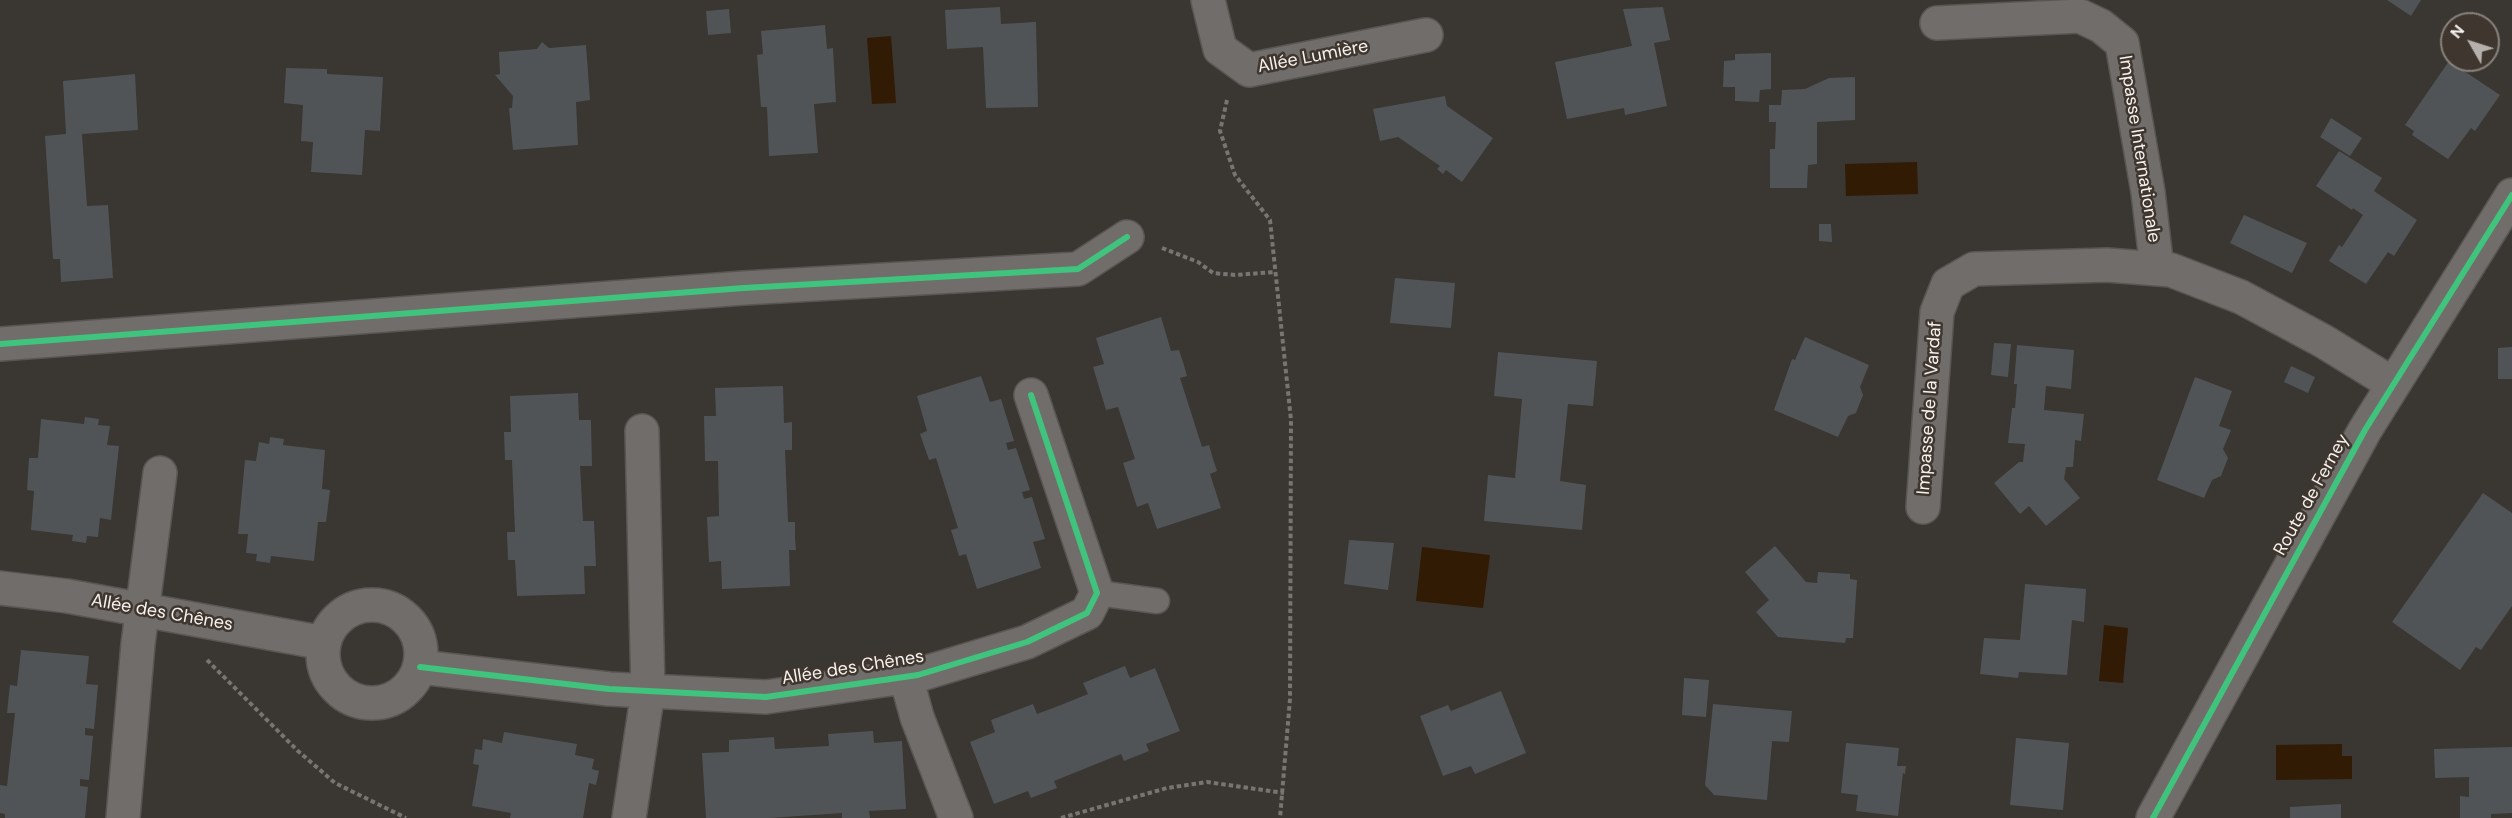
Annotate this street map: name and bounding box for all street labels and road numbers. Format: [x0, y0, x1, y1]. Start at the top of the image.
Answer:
street label: Allée Lumière [1256, 36, 1370, 78]
street label: Impasse Internationale [2114, 54, 2164, 244]
street label: Impasse de la Vardaf [1913, 321, 1947, 495]
street label: Route de Ferney [2270, 430, 2354, 560]
street label: Allée des Chênes [89, 590, 235, 636]
street label: Allée des Chênes [780, 646, 926, 690]

